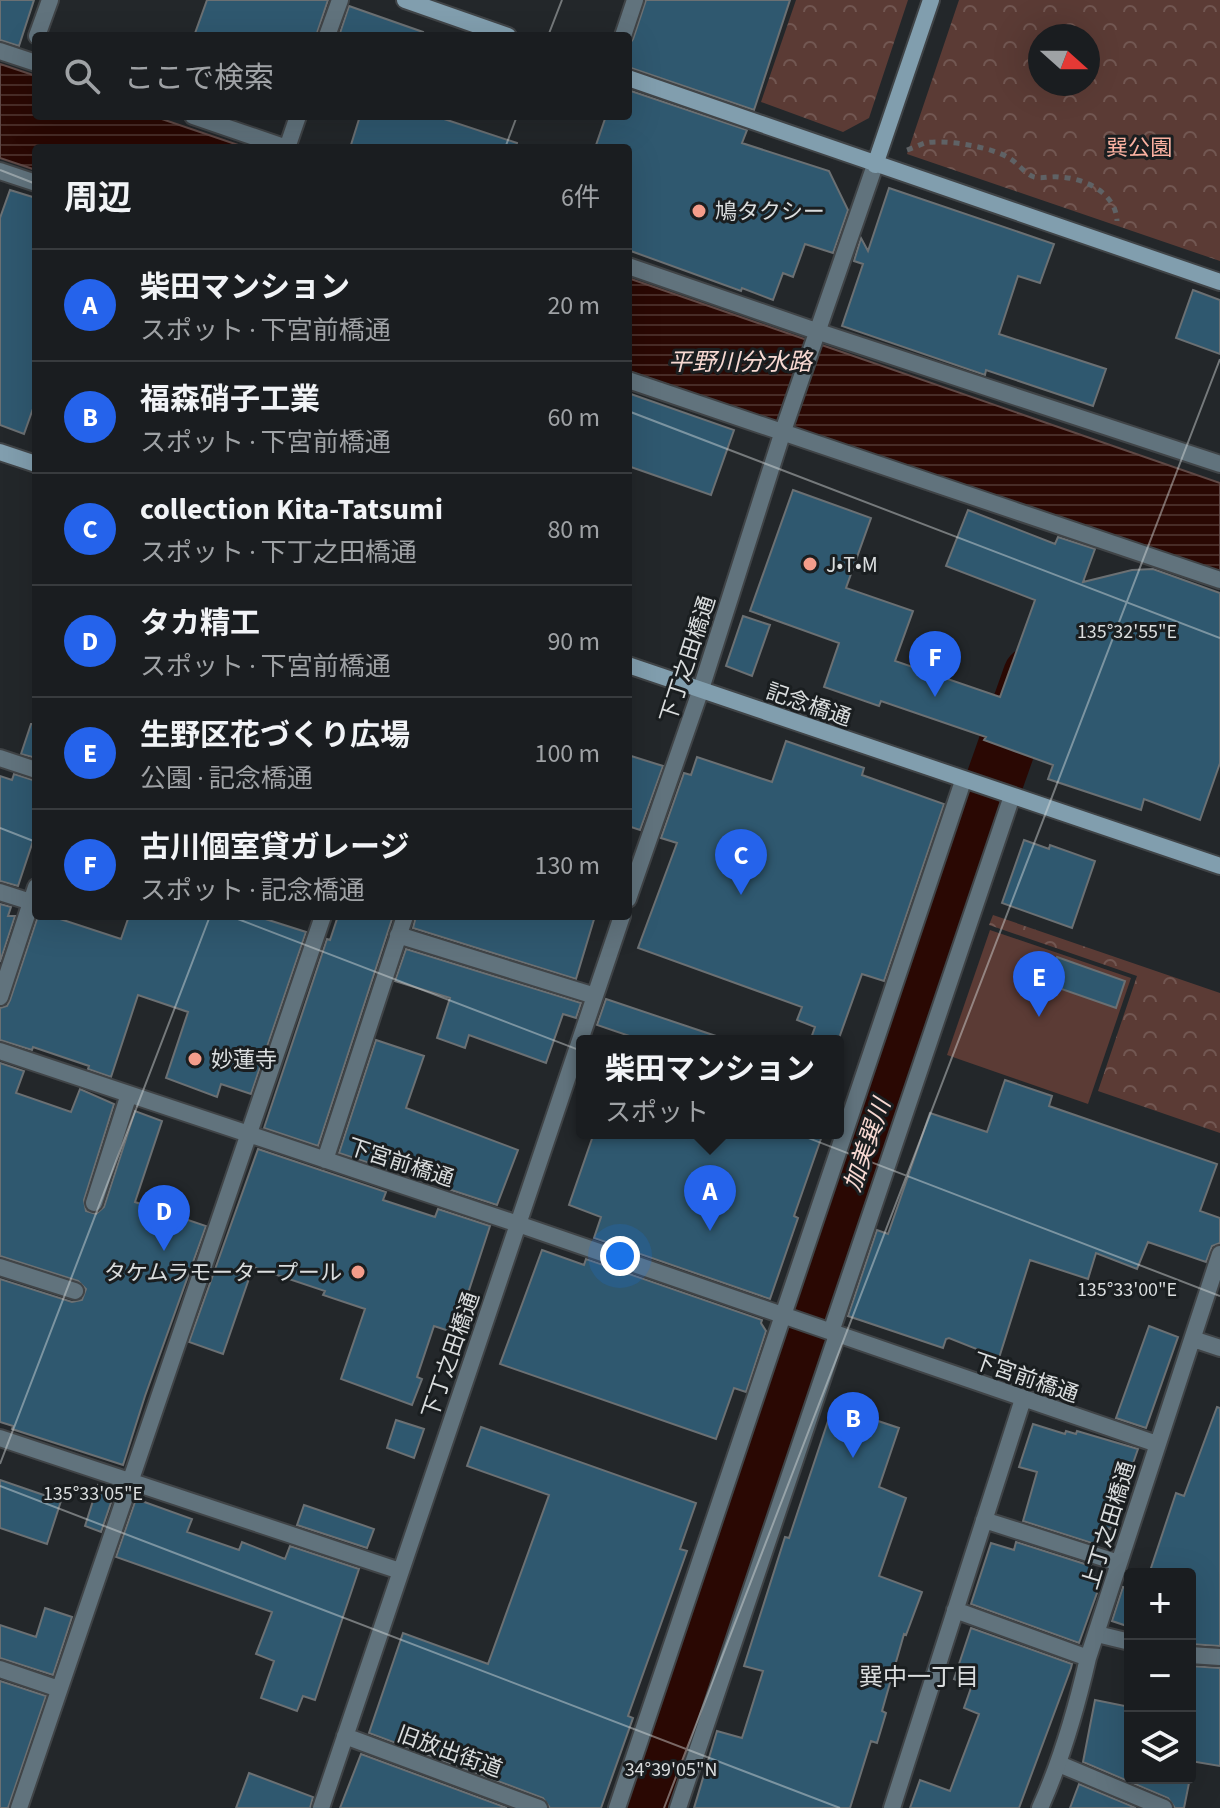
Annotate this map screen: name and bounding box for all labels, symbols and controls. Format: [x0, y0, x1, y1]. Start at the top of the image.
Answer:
north arrow [1028, 24, 1100, 96]
search box [32, 32, 632, 120]
icon: search [60, 54, 104, 98]
text: ここで検索 [124, 57, 274, 100]
park label: 巽公園 [1106, 132, 1172, 164]
text: 周辺 [64, 174, 132, 223]
text: 6件 [561, 179, 600, 216]
place label: 鳩タクシー [715, 196, 825, 228]
marker: 鳩タクシー [690, 202, 708, 220]
text: 柴田マンション [140, 266, 350, 309]
text: A [83, 287, 97, 324]
text: 20 m [547, 287, 600, 324]
text: スポット · 下宮前橋通 [140, 312, 391, 349]
water label: 平野川分水路 [668, 345, 814, 380]
text: 福森硝子工業 [140, 378, 320, 421]
text: B [82, 399, 98, 436]
text: 60 m [547, 399, 600, 436]
text: スポット · 下宮前橋通 [140, 424, 391, 461]
text: collection Kita-Tatsumi [140, 488, 443, 531]
text: C [82, 511, 98, 548]
text: 80 m [547, 511, 600, 548]
text: スポット · 下丁之田橋通 [140, 534, 417, 571]
place label: J•T•M [826, 549, 878, 581]
marker: J•T•M [801, 555, 819, 573]
street label: 下丁之田橋通 [652, 592, 724, 727]
text: タカ精工 [140, 602, 260, 645]
text: 135°32'55"E [1077, 618, 1177, 646]
text: D [82, 623, 98, 660]
text: 90 m [547, 623, 600, 660]
pin: F [909, 631, 961, 697]
text: スポット · 下宮前橋通 [140, 648, 391, 685]
street label: 記念橋通 [762, 675, 855, 734]
text: 生野区花づくり広場 [140, 714, 410, 757]
text: E [83, 735, 97, 772]
text: 100 m [534, 735, 600, 772]
text: 公園 · 記念橋通 [140, 760, 313, 797]
text: 古川個室貸ガレージ [140, 826, 409, 869]
pin: C [715, 829, 767, 895]
text: F [83, 847, 97, 884]
text: 130 m [534, 847, 600, 884]
text: スポット · 記念橋通 [140, 872, 365, 909]
pin: E [1013, 951, 1065, 1017]
popup [576, 1035, 844, 1139]
place label: 妙蓮寺 [211, 1044, 277, 1076]
text: 柴田マンション [605, 1048, 815, 1091]
marker: 妙蓮寺 [186, 1050, 204, 1068]
water label: 加美巽川 [835, 1091, 901, 1196]
text: スポット [605, 1094, 709, 1131]
street label: 下宮前橋通 [343, 1131, 458, 1195]
pin: A [684, 1165, 736, 1231]
pin: D [138, 1185, 190, 1251]
your location [600, 1236, 640, 1276]
place label: タケムラモータープール [104, 1257, 342, 1289]
marker: タケムラモータープール [349, 1263, 367, 1281]
text: 135°33'00"E [1077, 1276, 1177, 1304]
street label: 下丁之田橋通 [414, 1288, 488, 1423]
street label: 下宮前橋通 [968, 1345, 1083, 1411]
pin: B [827, 1392, 879, 1458]
street label: 上丁之田橋通 [1074, 1457, 1144, 1593]
text: 135°33'05"E [43, 1480, 143, 1508]
map controls [1124, 1568, 1196, 1784]
button: + [1124, 1568, 1196, 1640]
button: − [1124, 1640, 1196, 1712]
district label: 巽中一丁目 [859, 1660, 979, 1695]
button: layers [1124, 1712, 1196, 1784]
street label: 旧放出街道 [392, 1718, 507, 1786]
text: 34°39'05"N [625, 1756, 717, 1784]

